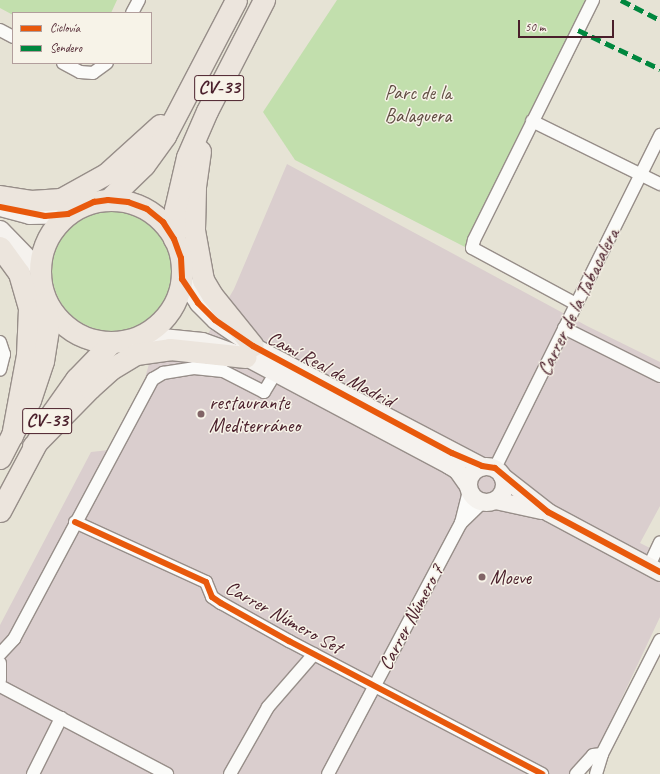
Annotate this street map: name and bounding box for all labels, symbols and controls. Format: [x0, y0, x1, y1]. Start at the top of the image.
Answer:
legend [12, 12, 152, 64]
scale bar [520, 12, 616, 38]
text: 50 m [525, 19, 545, 35]
text: Ciclovía [50, 20, 80, 36]
text: Sendero [50, 40, 82, 56]
road number: CV-33 [194, 71, 244, 105]
park label: Parc de la Balaguera [384, 81, 452, 128]
street label: Carrer de la Tabacalera [532, 225, 624, 379]
street label: Camí Real de Madrid [263, 325, 399, 413]
place label: restaurante Mediterráneo [209, 390, 300, 437]
road number: CV-33 [22, 404, 72, 438]
marker: restaurante Mediterráneo [196, 409, 206, 419]
street label: Carrer Número 7 [373, 560, 449, 674]
place label: Moeve [490, 565, 531, 589]
marker: Moeve [477, 572, 487, 582]
street label: Carrer Número Set [221, 575, 347, 659]

